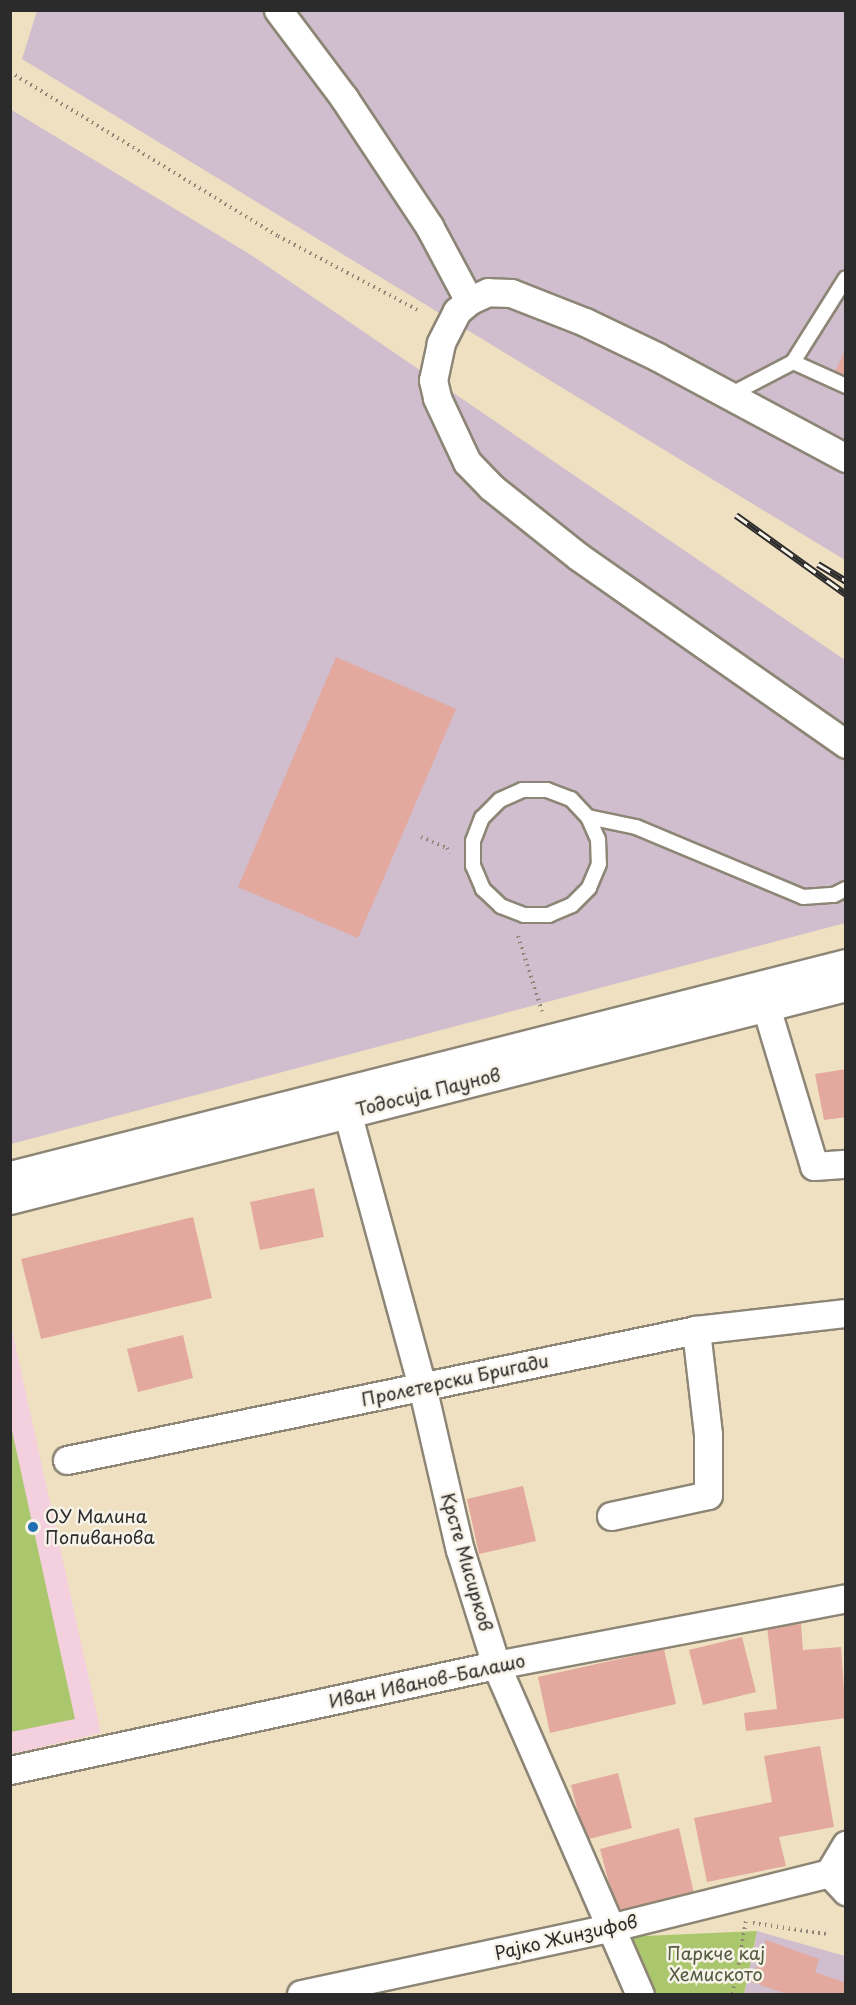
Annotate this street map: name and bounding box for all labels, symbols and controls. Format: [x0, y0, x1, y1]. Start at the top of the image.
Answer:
street label: Тодосија Паунов [353, 1064, 503, 1120]
street label: Пролетерски Бригади [358, 1349, 552, 1411]
street label: Крсте Мисирков [437, 1490, 497, 1634]
place label: ОУ Малина Попиванова [45, 1506, 155, 1549]
marker: ОУ Малина Попиванова [26, 1520, 40, 1534]
street label: Иван Иванов–Балашо [327, 1650, 527, 1712]
street label: Рајко Жинзифов [492, 1910, 640, 1964]
park label: Паркче кај Хемиското [667, 1943, 765, 1986]

